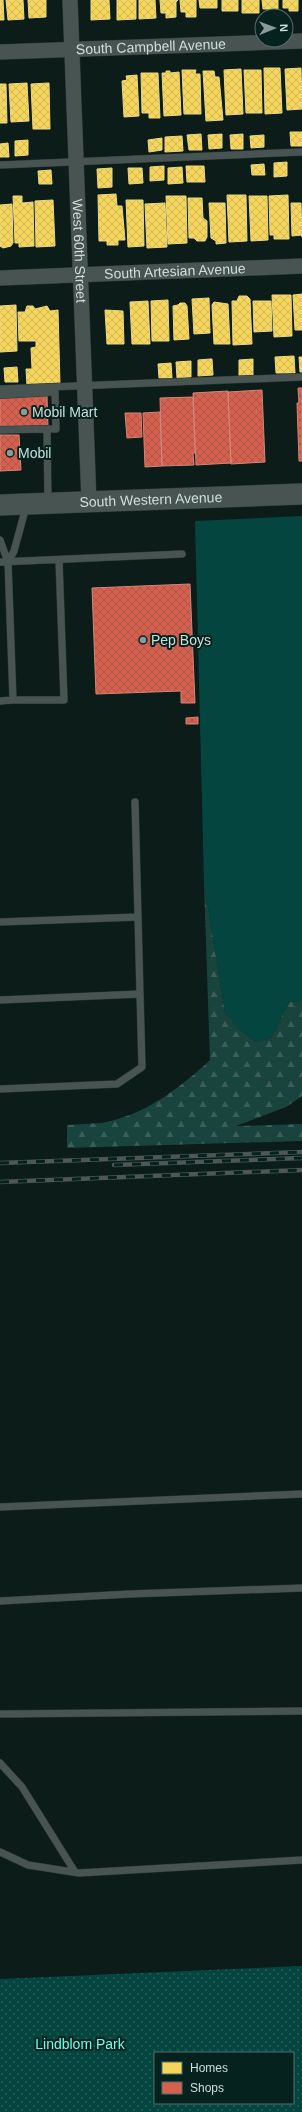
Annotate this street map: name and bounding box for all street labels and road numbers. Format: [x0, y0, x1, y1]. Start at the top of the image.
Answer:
street label: South Campbell Avenue [76, 36, 226, 57]
street label: West 60th Street [70, 199, 89, 303]
street label: South Artesian Avenue [104, 260, 246, 282]
street label: South Western Avenue [79, 489, 223, 510]

